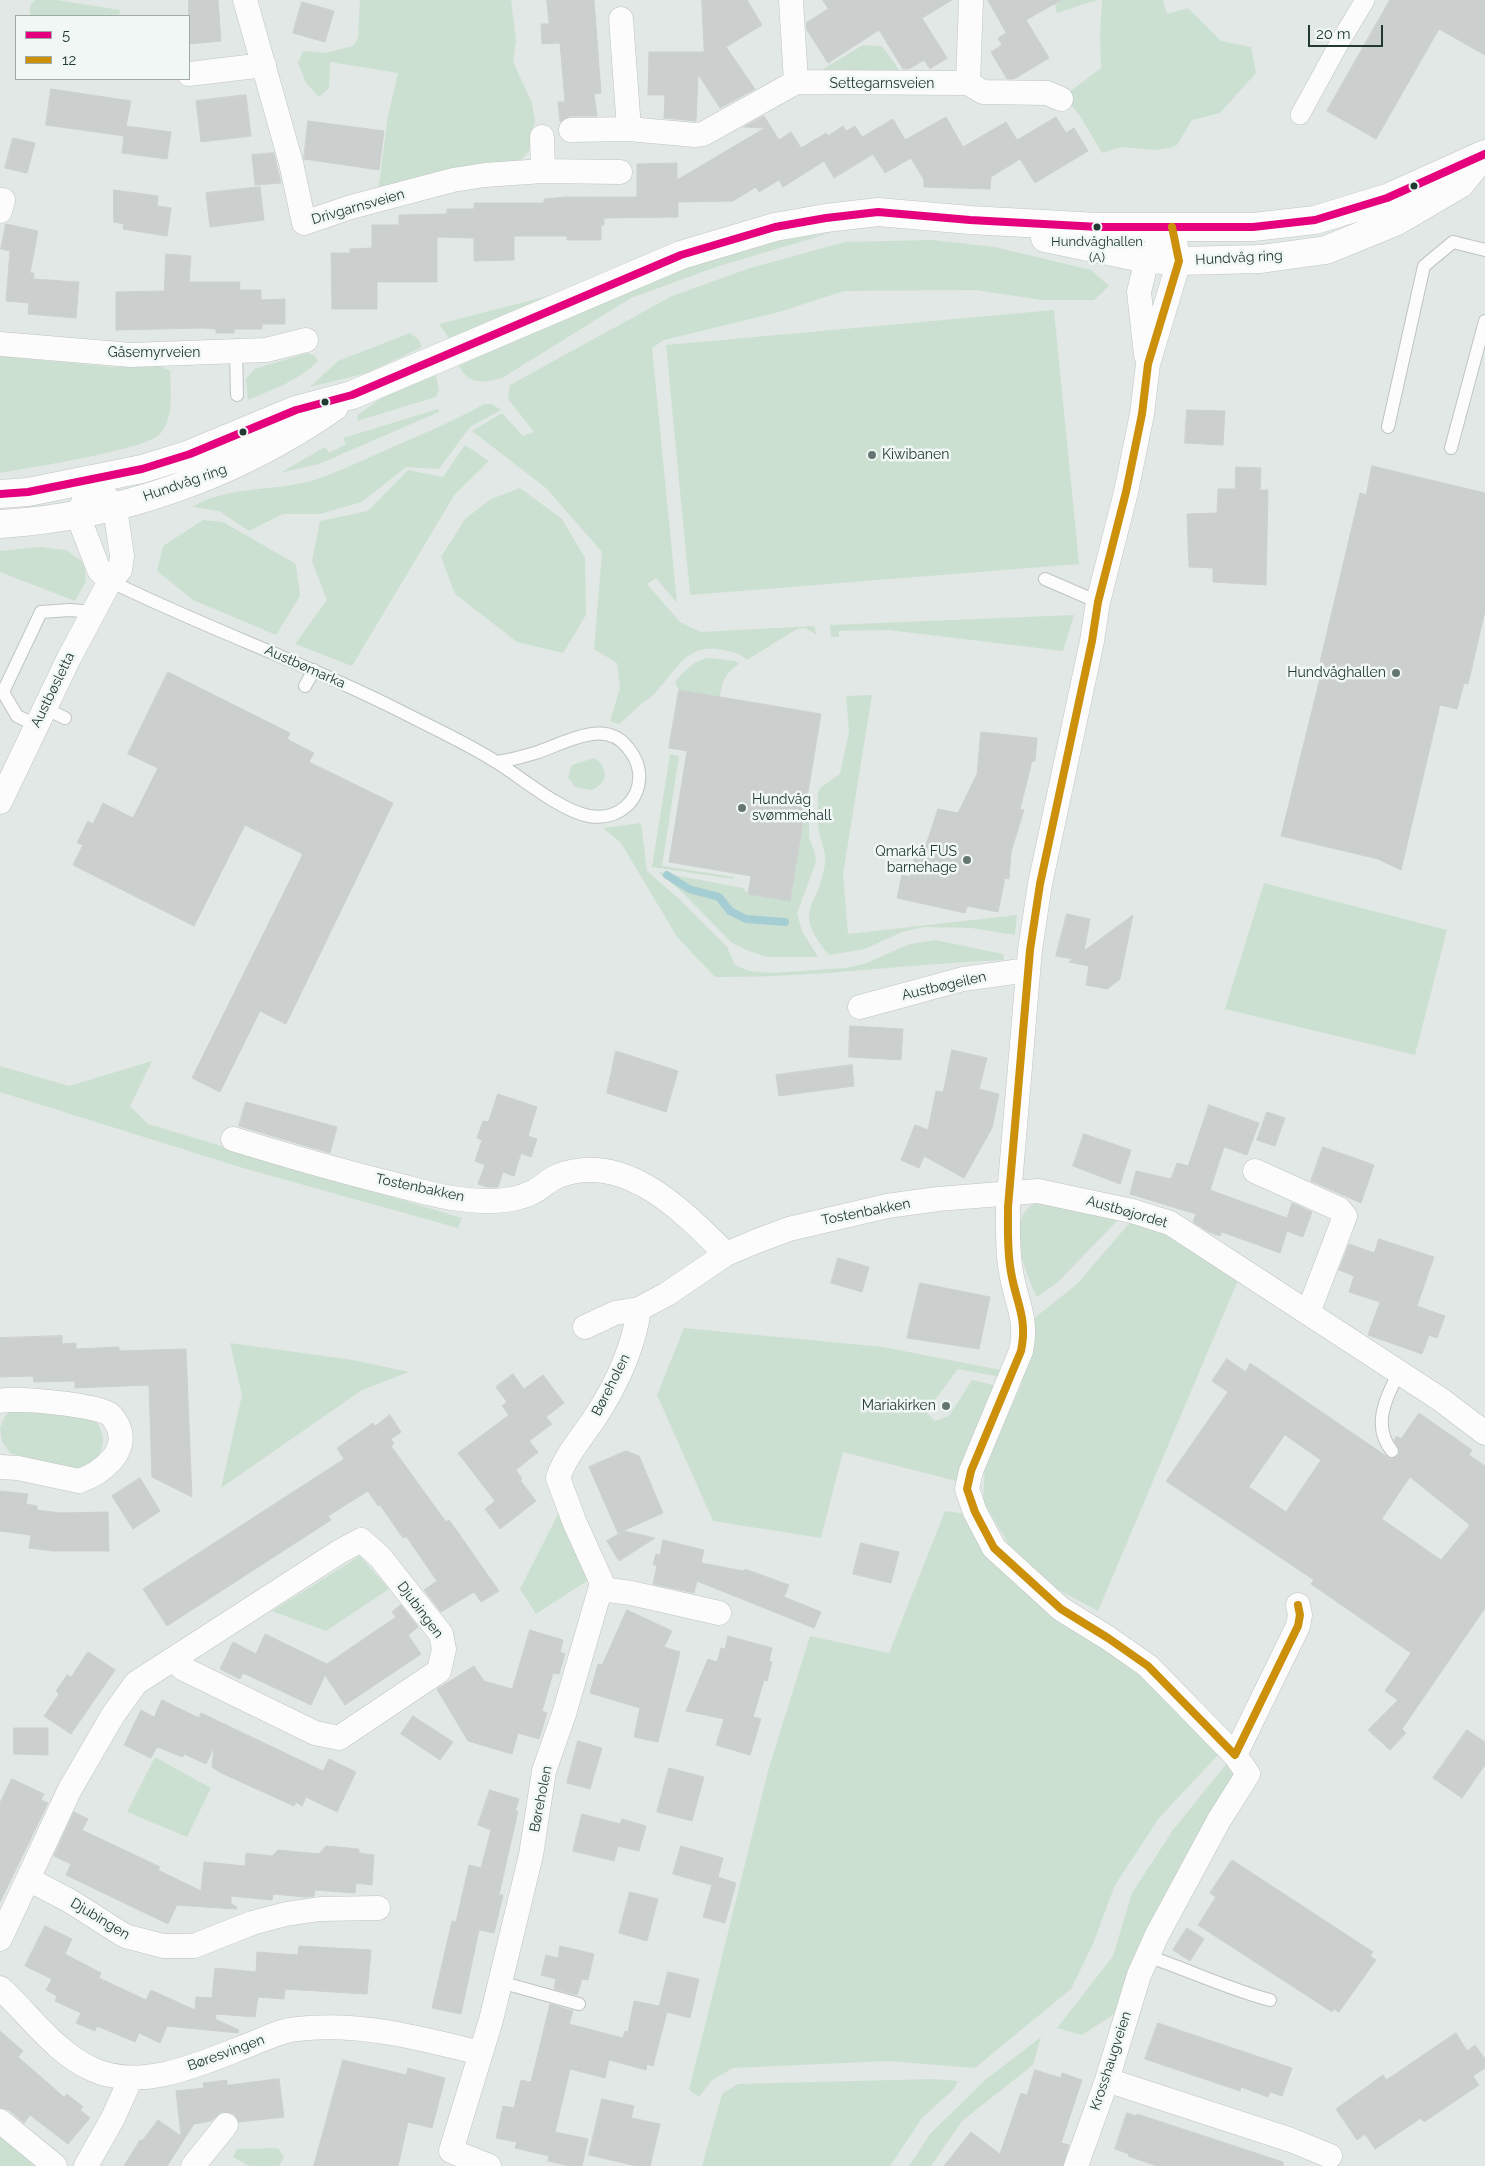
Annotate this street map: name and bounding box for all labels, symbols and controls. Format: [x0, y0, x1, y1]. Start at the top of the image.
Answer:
legend [15, 15, 190, 80]
scale bar [1310, 15, 1385, 47]
text: 20 m [1316, 25, 1351, 43]
text: 5 [62, 26, 70, 44]
text: 12 [62, 51, 76, 69]
street label: Settegarnsveien [830, 76, 934, 92]
unlabelled marker [1409, 181, 1419, 191]
street label: Drivgarnsveien [310, 186, 406, 228]
marker: Hundvåghallen (A) [1092, 222, 1102, 232]
place label: Hundvåghallen (A) [1051, 234, 1143, 265]
street label: Hundvåg ring [1195, 247, 1283, 269]
street label: Gåsemyrveien [108, 345, 200, 361]
unlabelled marker [320, 397, 330, 407]
unlabelled marker [238, 427, 248, 437]
place label: Kiwibanen [882, 447, 949, 463]
marker: Kiwibanen [866, 449, 878, 461]
street label: Hundvåg ring [141, 461, 229, 505]
street label: Austbømarka [262, 642, 348, 692]
street label: Austbøsletta [28, 650, 78, 730]
place label: Hundvåghallen [1287, 665, 1386, 681]
marker: Hundvåghallen [1390, 667, 1402, 679]
place label: Hundvåg svømmehall [752, 792, 832, 824]
marker: Hundvåg svømmehall [736, 802, 748, 814]
place label: Qmarkå FUS barnehage [875, 844, 957, 876]
marker: Qmarkå FUS barnehage [961, 854, 973, 866]
street label: Austbøgeilen [900, 968, 988, 1004]
street label: Tostenbakken [374, 1170, 466, 1206]
street label: Austbøjordet [1084, 1192, 1170, 1232]
street label: Tostenbakken [820, 1195, 912, 1229]
street label: Børeholen [588, 1351, 634, 1419]
place label: Mariakirken [862, 1398, 936, 1414]
marker: Mariakirken [940, 1400, 952, 1412]
street label: Djubingen [393, 1578, 447, 1642]
street label: Børeholen [526, 1764, 556, 1834]
street label: Djubingen [67, 1895, 133, 1943]
street label: Krosshaugveien [1087, 2009, 1135, 2113]
street label: Børesvingen [185, 2031, 267, 2075]

